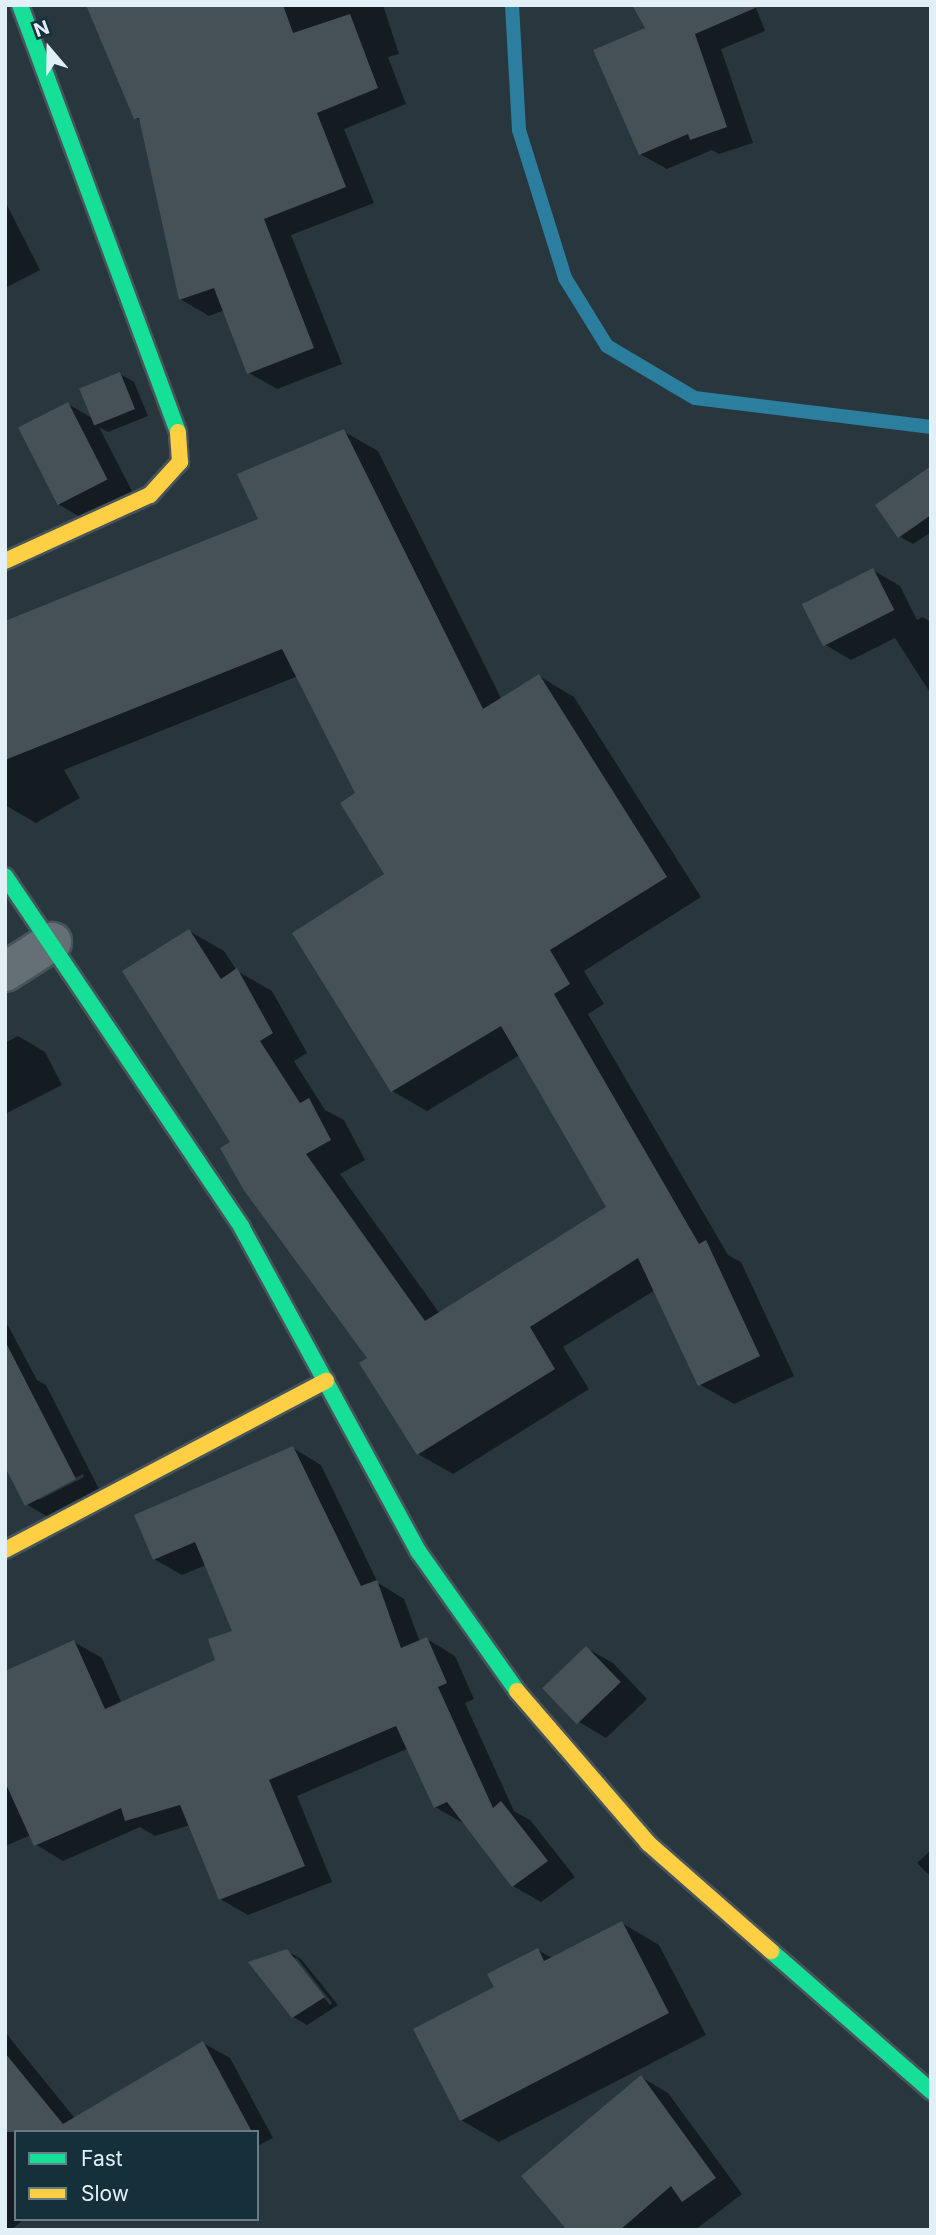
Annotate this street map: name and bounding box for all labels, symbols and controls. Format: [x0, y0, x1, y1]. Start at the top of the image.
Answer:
north arrow [14, 14, 84, 84]
text: N [31, 16, 52, 42]
legend [14, 2130, 259, 2221]
text: Fast [81, 2146, 123, 2171]
text: Slow [81, 2181, 129, 2206]

